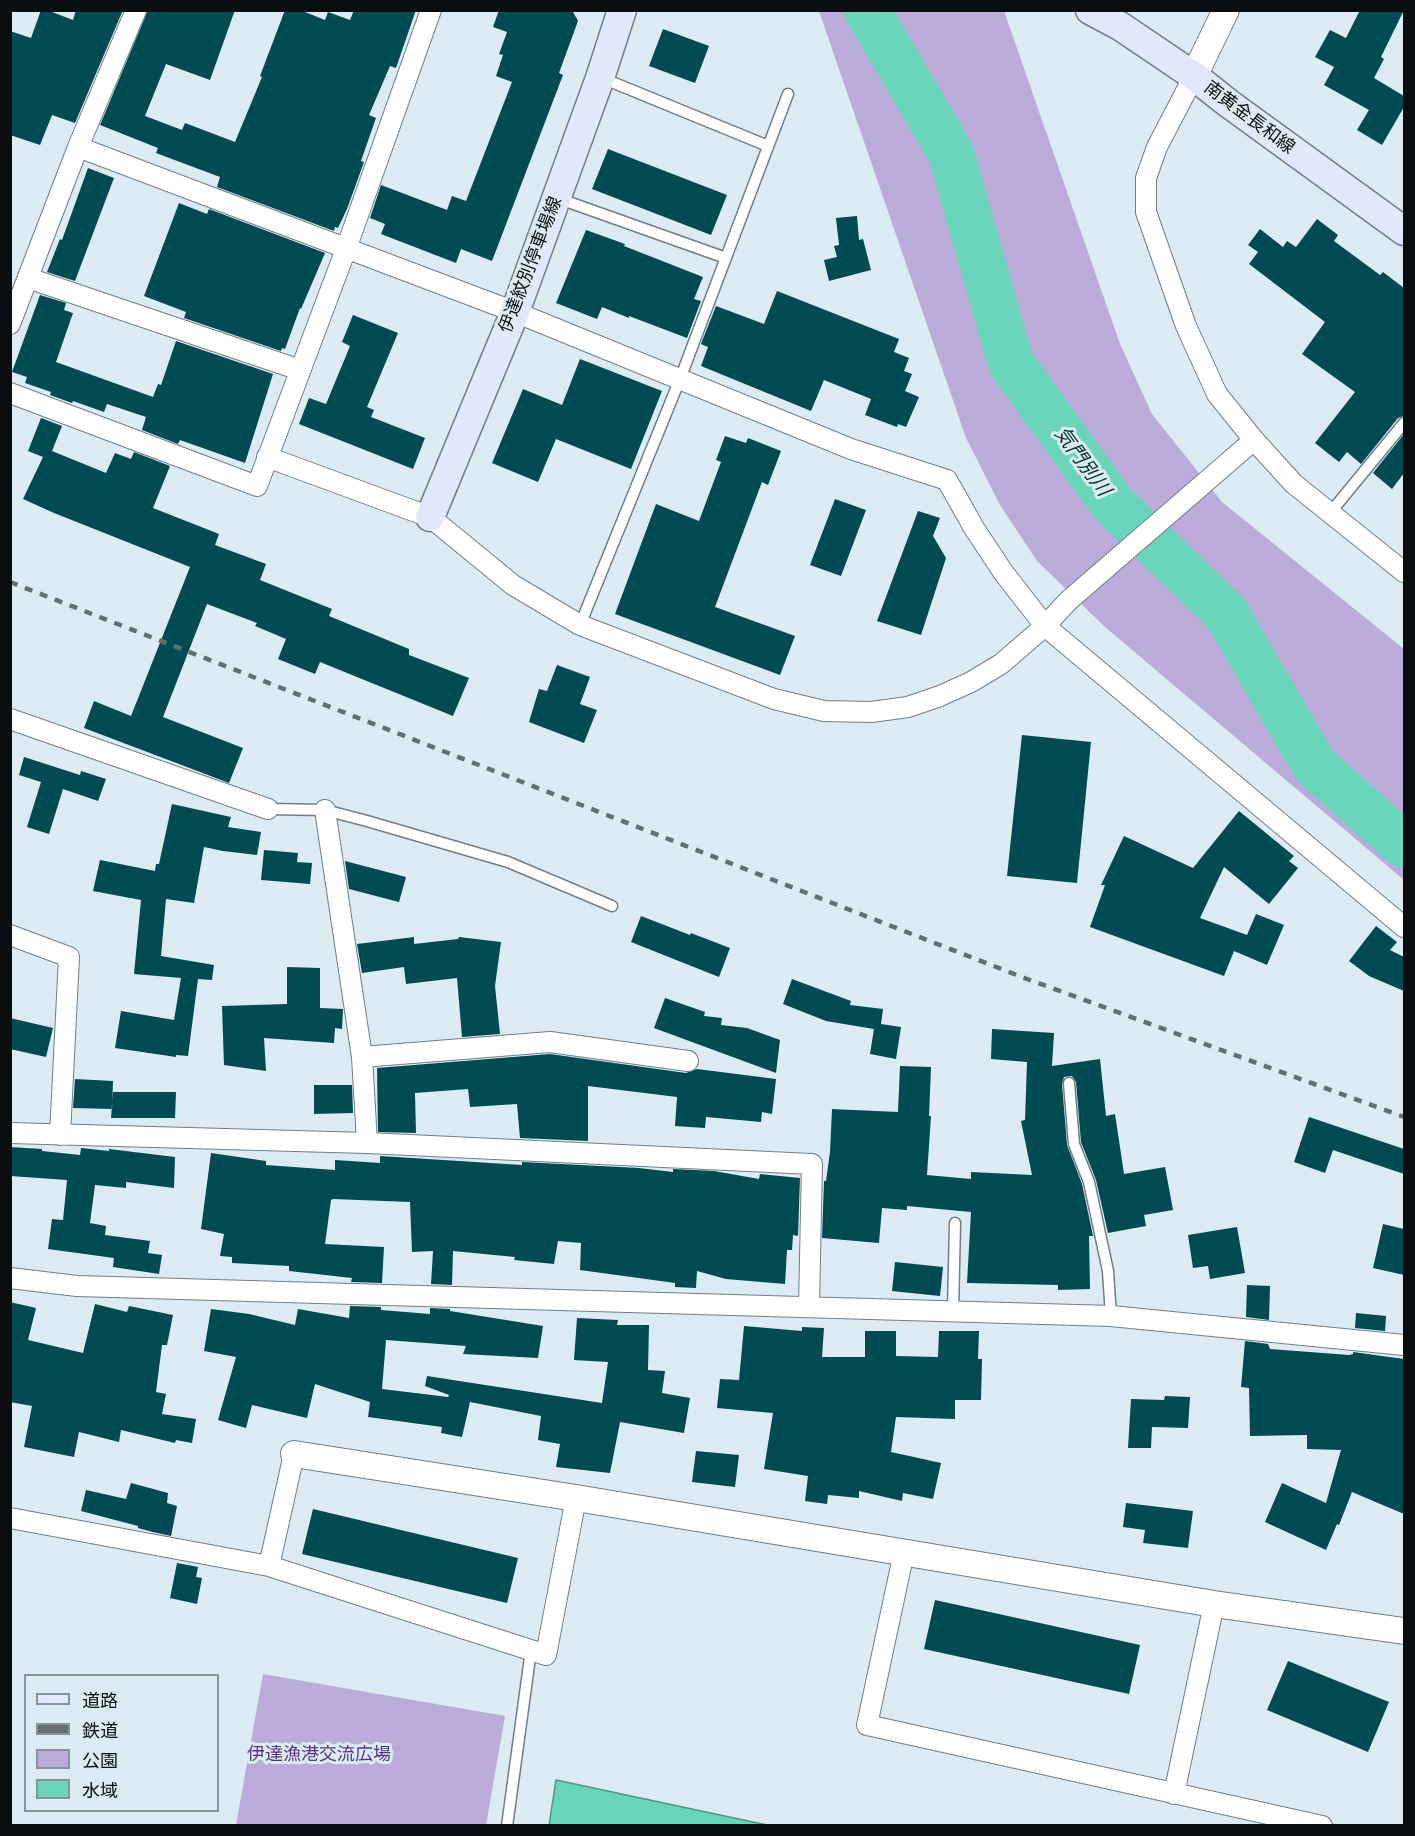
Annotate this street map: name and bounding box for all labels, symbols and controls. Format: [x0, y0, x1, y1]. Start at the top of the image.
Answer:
street label: 南黄金長和線 [1199, 77, 1299, 159]
street label: 伊達紋別停車場線 [495, 194, 567, 336]
water label: 気門別川 [1049, 423, 1115, 501]
legend [24, 1674, 219, 1812]
text: 道路 [82, 1689, 118, 1712]
text: 鉄道 [82, 1719, 118, 1742]
park label: 伊達漁港交流広場 [247, 1744, 391, 1766]
text: 公園 [82, 1749, 118, 1772]
text: 水域 [82, 1779, 118, 1802]

